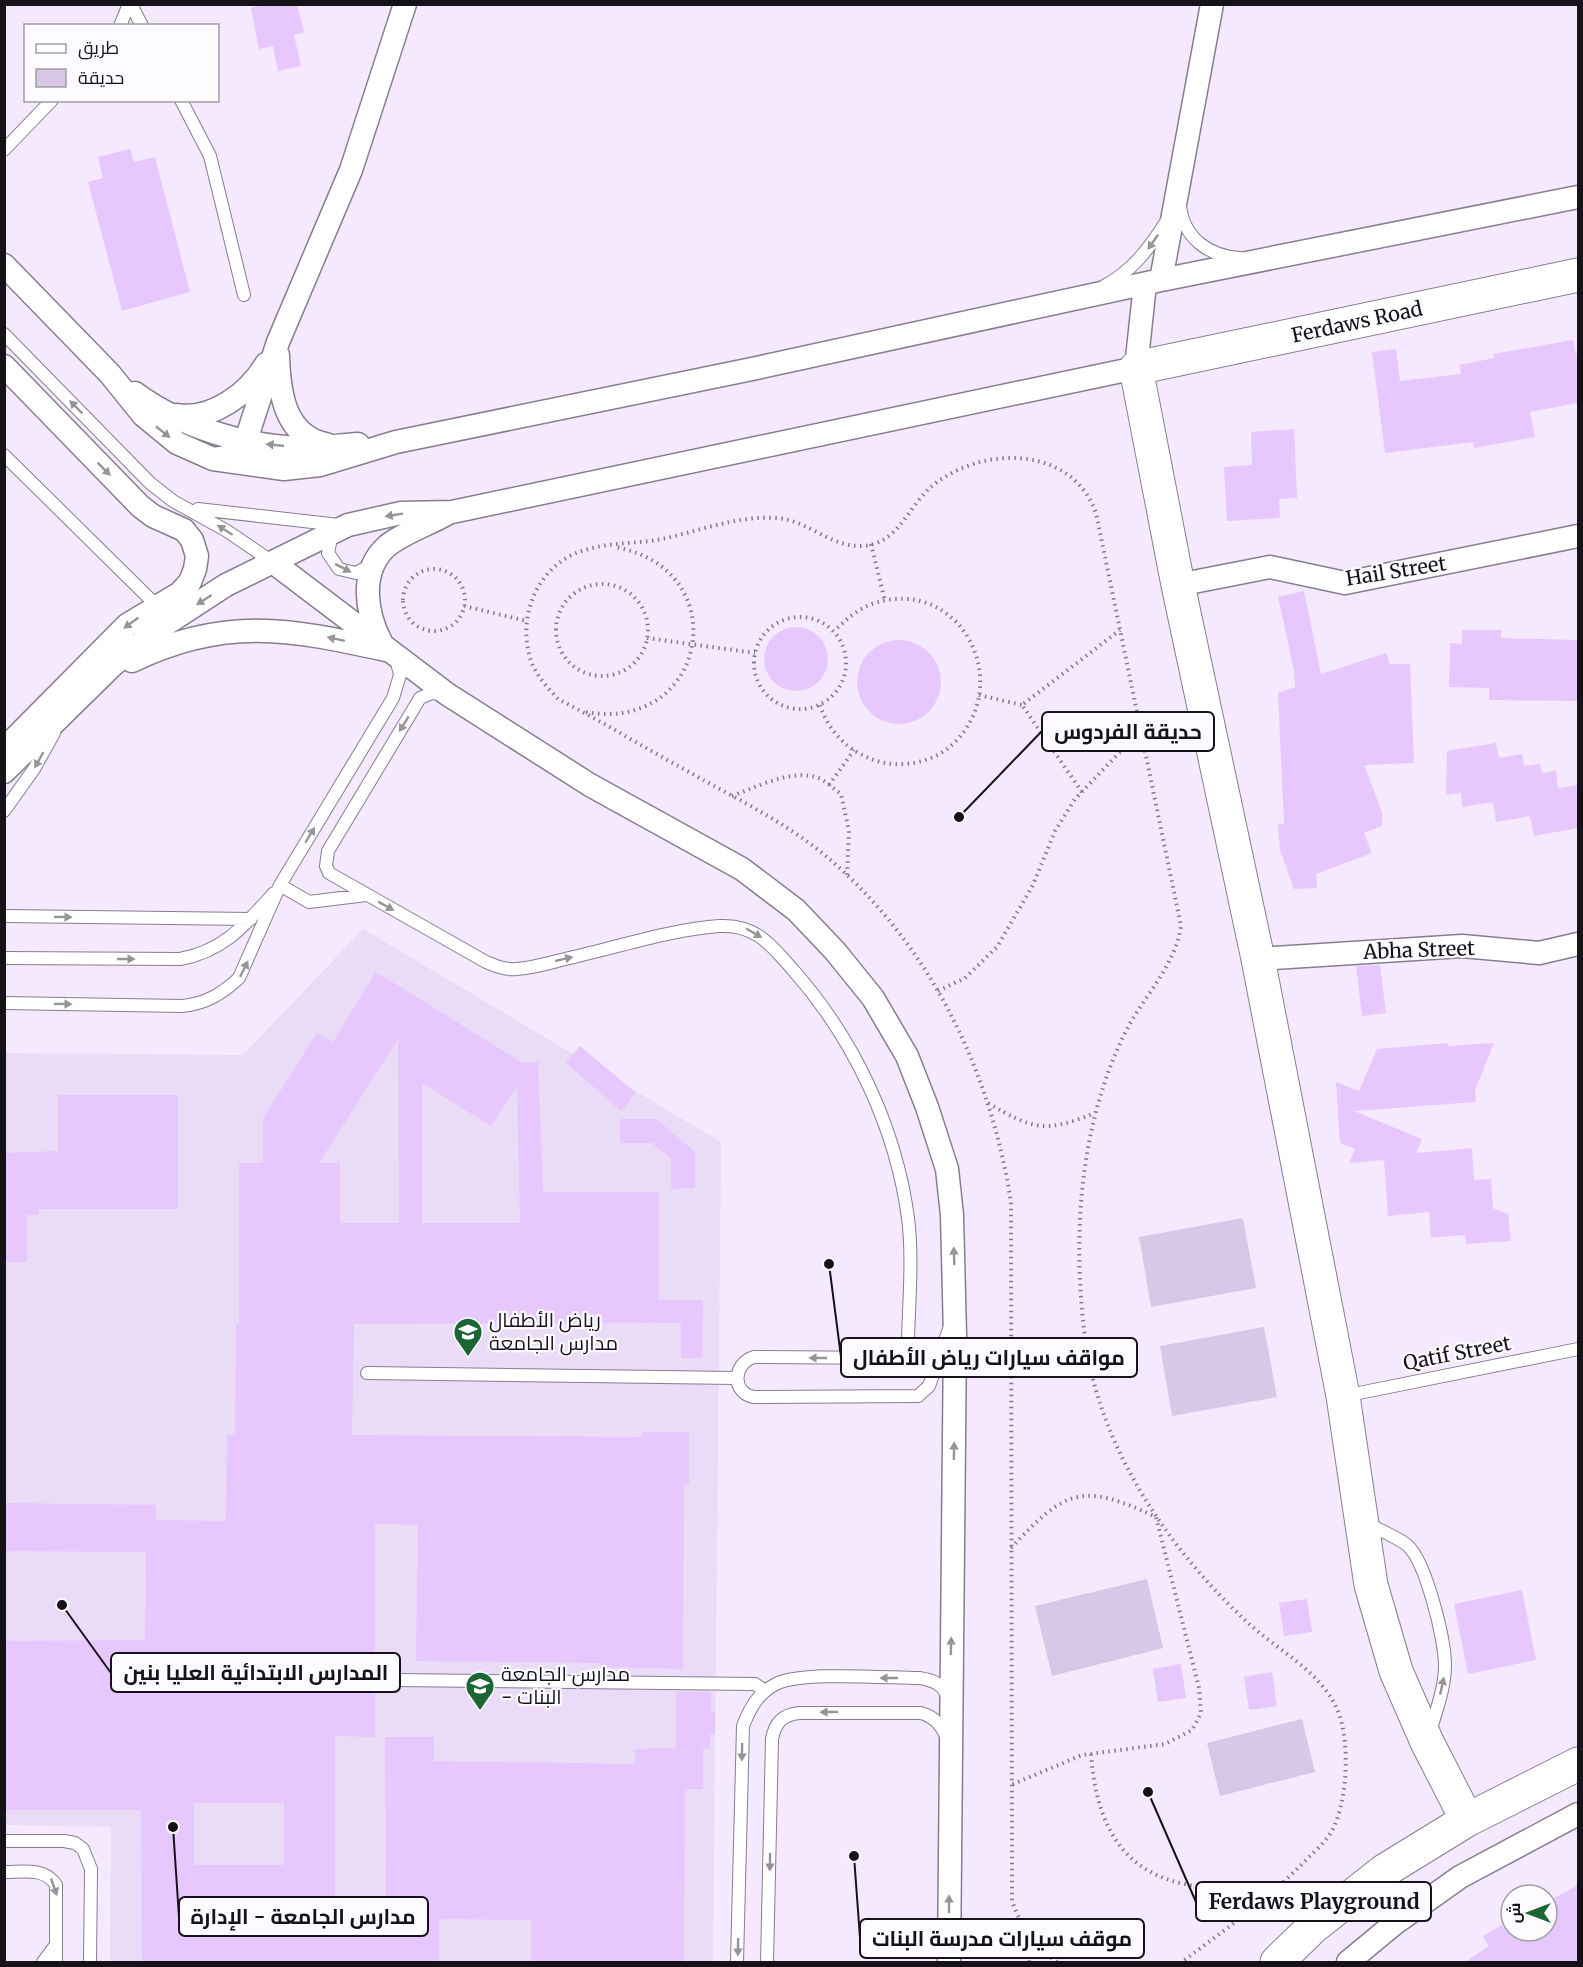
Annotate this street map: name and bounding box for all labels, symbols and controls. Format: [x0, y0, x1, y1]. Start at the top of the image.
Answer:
legend [24, 24, 219, 102]
text: طريق [78, 36, 119, 60]
text: حديقة [78, 66, 124, 89]
one-way arrow [1147, 233, 1159, 249]
street label: Ferdaws Road [1289, 295, 1425, 348]
one-way arrow [69, 401, 83, 415]
one-way arrow [156, 426, 171, 438]
one-way arrow [265, 440, 284, 450]
one-way arrow [96, 461, 110, 475]
one-way arrow [384, 511, 403, 520]
one-way arrow [217, 525, 233, 536]
street label: Hail Street [1344, 550, 1448, 591]
one-way arrow [334, 563, 352, 573]
one-way arrow [196, 594, 212, 606]
one-way arrow [123, 617, 139, 629]
one-way arrow [327, 634, 346, 644]
callout: حديقة الفردوس [1042, 712, 1214, 751]
one-way arrow [399, 716, 410, 732]
text: حديقة الفردوس [1054, 718, 1202, 745]
one-way arrow [35, 751, 45, 768]
one-way arrow [305, 827, 316, 843]
one-way arrow [378, 901, 395, 911]
one-way arrow [53, 913, 72, 922]
one-way arrow [746, 928, 763, 938]
street label: Abha Street [1362, 935, 1475, 964]
one-way arrow [116, 954, 135, 963]
one-way arrow [555, 954, 573, 964]
one-way arrow [239, 960, 248, 977]
one-way arrow [53, 999, 72, 1009]
one-way arrow [950, 1247, 959, 1266]
place label: رياض الأطفال مدارس الجامعة [489, 1307, 618, 1356]
school or university icon: رياض الأطفال مدارس الجامعة [452, 1316, 484, 1358]
street label: Qatif Street [1401, 1330, 1513, 1375]
callout: مواقف سيارات رياض الأطفال [841, 1338, 1137, 1377]
text: مواقف سيارات رياض الأطفال [853, 1344, 1125, 1371]
one-way arrow [808, 1353, 827, 1362]
one-way arrow [949, 1442, 959, 1461]
one-way arrow [946, 1637, 956, 1656]
callout: المدارس الابتدائية العليا بنين [111, 1653, 400, 1692]
text: المدارس الابتدائية العليا بنين [124, 1659, 388, 1686]
place label: مدارس الجامعة - البنات [501, 1661, 630, 1709]
school or university icon: مدارس الجامعة - البنات [464, 1670, 496, 1712]
one-way arrow [879, 1673, 898, 1683]
one-way arrow [1438, 1676, 1447, 1695]
one-way arrow [820, 1707, 839, 1717]
one-way arrow [737, 1743, 747, 1762]
one-way arrow [765, 1852, 774, 1871]
one-way arrow [50, 1879, 60, 1897]
callout: Ferdaws Playground [1196, 1882, 1431, 1921]
north arrow [1499, 1883, 1559, 1943]
text: Ferdaws Playground [1208, 1888, 1420, 1915]
one-way arrow [944, 1895, 954, 1914]
callout: مدارس الجامعة - الإدارة [179, 1897, 428, 1936]
text: مدارس الجامعة - الإدارة [190, 1903, 416, 1931]
text: ش [1504, 1903, 1524, 1923]
callout: موقف سيارات مدرسة البنات [860, 1919, 1144, 1958]
text: موقف سيارات مدرسة البنات [872, 1925, 1132, 1952]
one-way arrow [733, 1937, 742, 1956]

